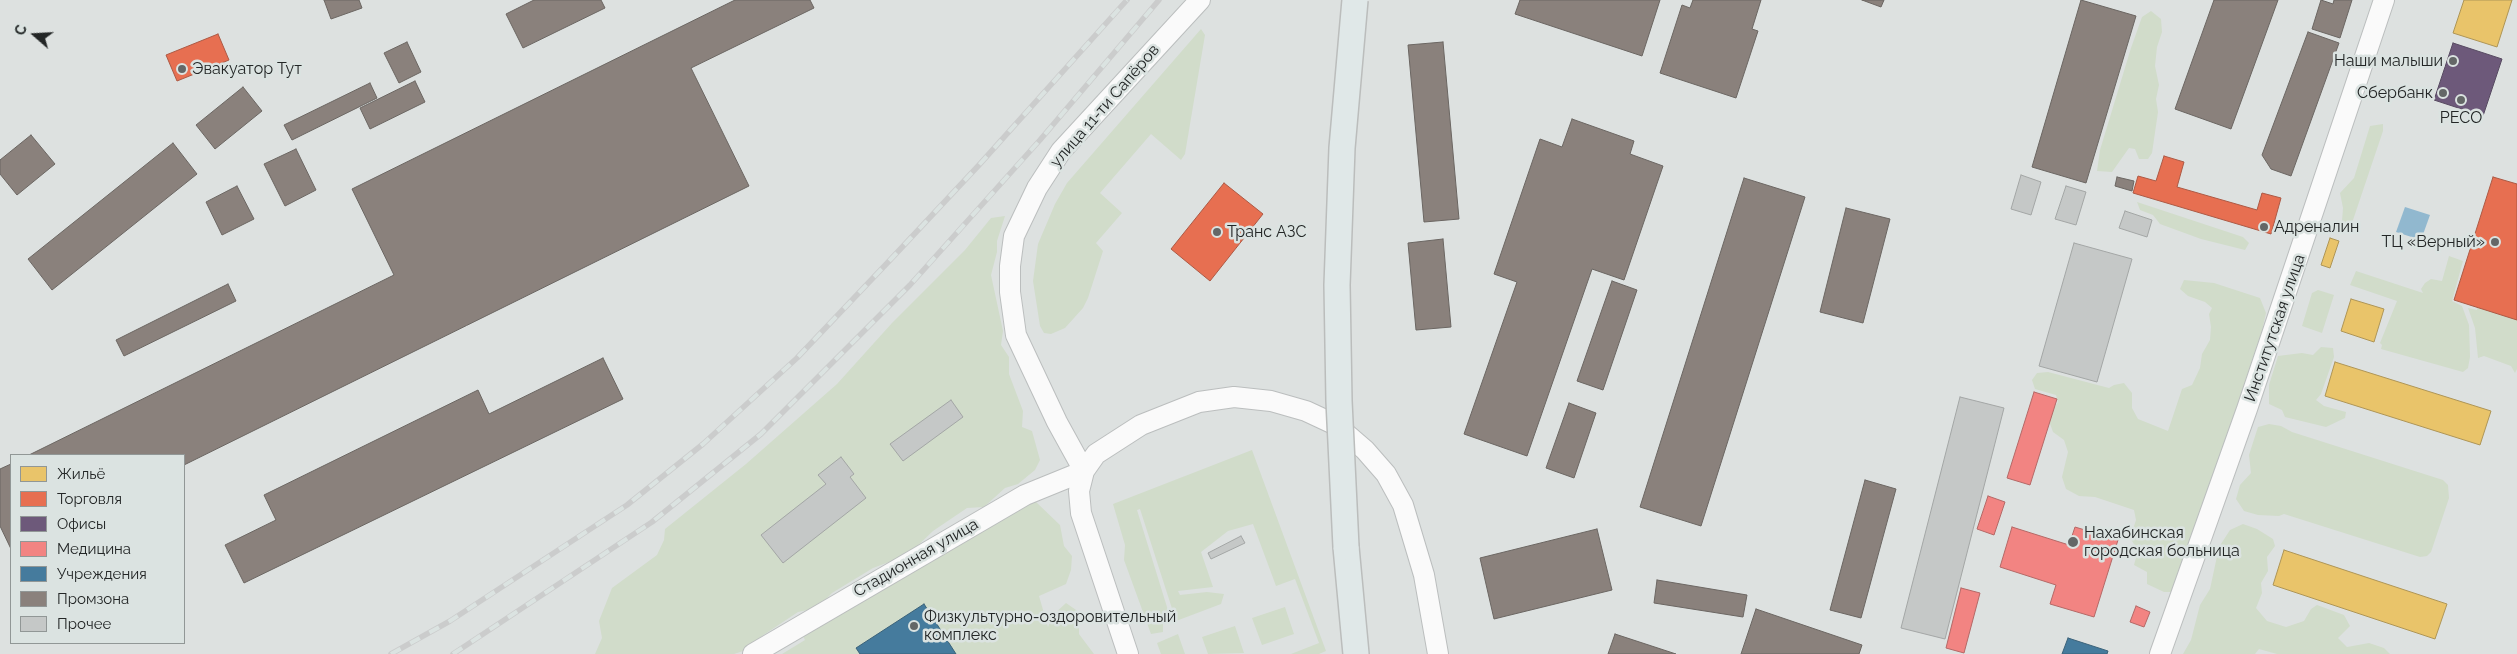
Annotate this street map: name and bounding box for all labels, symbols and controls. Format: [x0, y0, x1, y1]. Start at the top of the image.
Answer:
north arrow [10, 10, 60, 60]
text: С [12, 23, 30, 37]
street label: улица 11-ти Сапёров [1046, 41, 1164, 171]
place label: Наши малыши [2334, 51, 2443, 71]
marker: Наши малыши [2447, 55, 2459, 67]
place label: Эвакуатор Тут [192, 59, 302, 79]
marker: Эвакуатор Тут [176, 63, 188, 75]
place label: Сбербанк [2357, 83, 2433, 103]
marker: Сбербанк [2437, 87, 2449, 99]
marker: РЕСО [2455, 94, 2467, 106]
place label: РЕСО [2440, 108, 2482, 128]
place label: Адреналин [2274, 217, 2359, 237]
marker: Адреналин [2258, 221, 2270, 233]
place label: Транс АЗС [1227, 222, 1307, 242]
marker: Транс АЗС [1211, 226, 1223, 238]
place label: ТЦ «Верный» [2381, 232, 2485, 252]
marker: ТЦ «Верный» [2489, 236, 2501, 248]
street label: Институтская улица [2241, 252, 2309, 404]
legend [10, 454, 185, 644]
text: Жильё [57, 465, 105, 483]
text: Торговля [57, 490, 122, 508]
text: Офисы [57, 515, 106, 533]
street label: Стадионная улица [850, 515, 982, 601]
place label: Нахабинская городская больница [2084, 523, 2240, 561]
marker: Нахабинская городская больница [2066, 535, 2080, 549]
text: Медицина [57, 540, 131, 558]
text: Учреждения [57, 565, 147, 583]
text: Промзона [57, 590, 129, 608]
place label: Физкультурно-оздоровительный комплекс [924, 607, 1176, 645]
text: Прочее [57, 615, 111, 633]
marker: Физкультурно-оздоровительный комплекс [908, 620, 920, 632]

